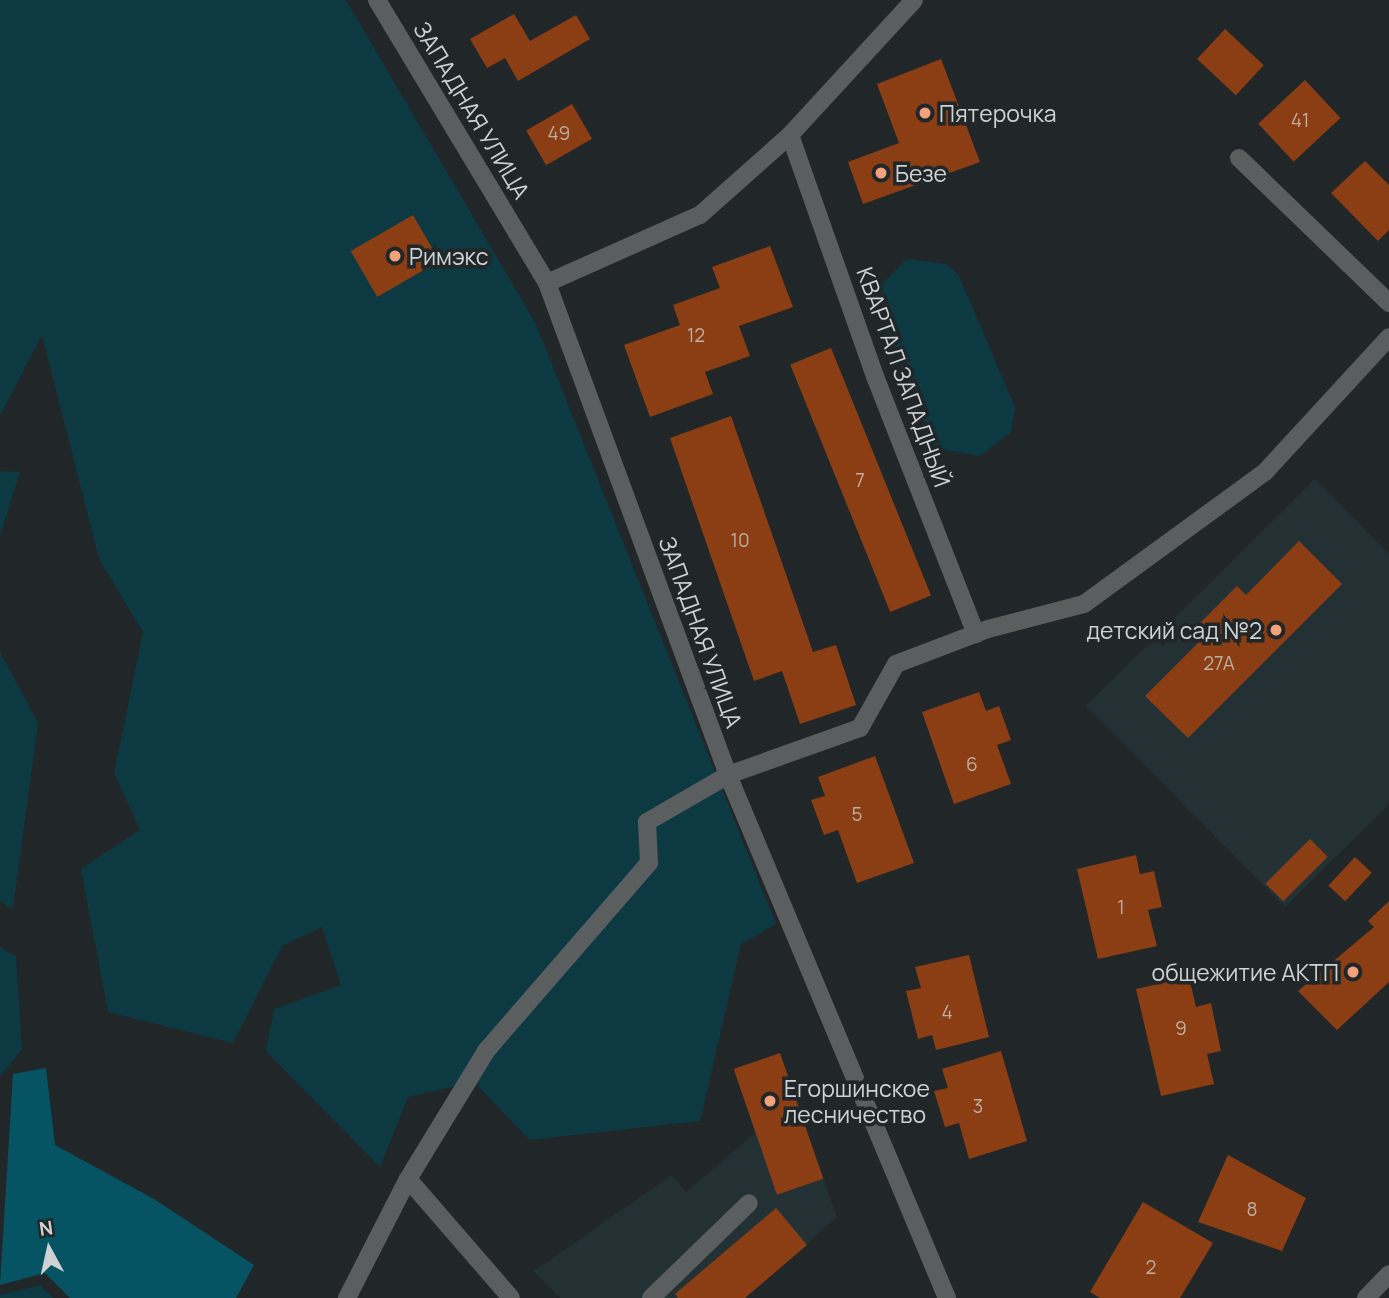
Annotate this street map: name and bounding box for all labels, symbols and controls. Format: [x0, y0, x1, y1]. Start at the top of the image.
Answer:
street label: ЗАПАДНАЯ УЛИЦА [408, 16, 536, 204]
place label: Пятерочка [939, 99, 1057, 127]
marker: Пятерочка [917, 105, 933, 121]
house number: 41 [1291, 110, 1309, 132]
house number: 49 [548, 123, 570, 145]
place label: Безе [895, 159, 947, 187]
marker: Безе [873, 165, 889, 181]
place label: Римэкс [409, 242, 489, 270]
marker: Римэкс [387, 248, 403, 264]
street label: КВАРТАЛ ЗАПАДНЫЙ [851, 263, 957, 491]
house number: 12 [687, 325, 705, 347]
house number: 7 [855, 470, 865, 492]
house number: 10 [731, 530, 749, 552]
street label: ЗАПАДНАЯ УЛИЦА [654, 533, 748, 731]
place label: детский сад №2 [1086, 616, 1262, 644]
marker: детский сад №2 [1268, 622, 1284, 638]
house number: 27А [1203, 653, 1235, 675]
house number: 6 [966, 754, 978, 776]
house number: 5 [852, 804, 862, 826]
house number: 1 [1117, 897, 1125, 919]
place label: общежитие АКТП [1152, 958, 1339, 986]
marker: общежитие АКТП [1345, 964, 1361, 980]
house number: 4 [941, 1002, 953, 1024]
house number: 9 [1175, 1018, 1187, 1040]
place label: Егоршинское лесничество [784, 1074, 930, 1128]
marker: Егоршинское лесничество [762, 1093, 778, 1109]
house number: 3 [973, 1096, 983, 1118]
house number: 8 [1246, 1199, 1258, 1221]
north arrow [14, 1214, 84, 1284]
text: N [38, 1214, 55, 1242]
house number: 2 [1146, 1257, 1156, 1279]

